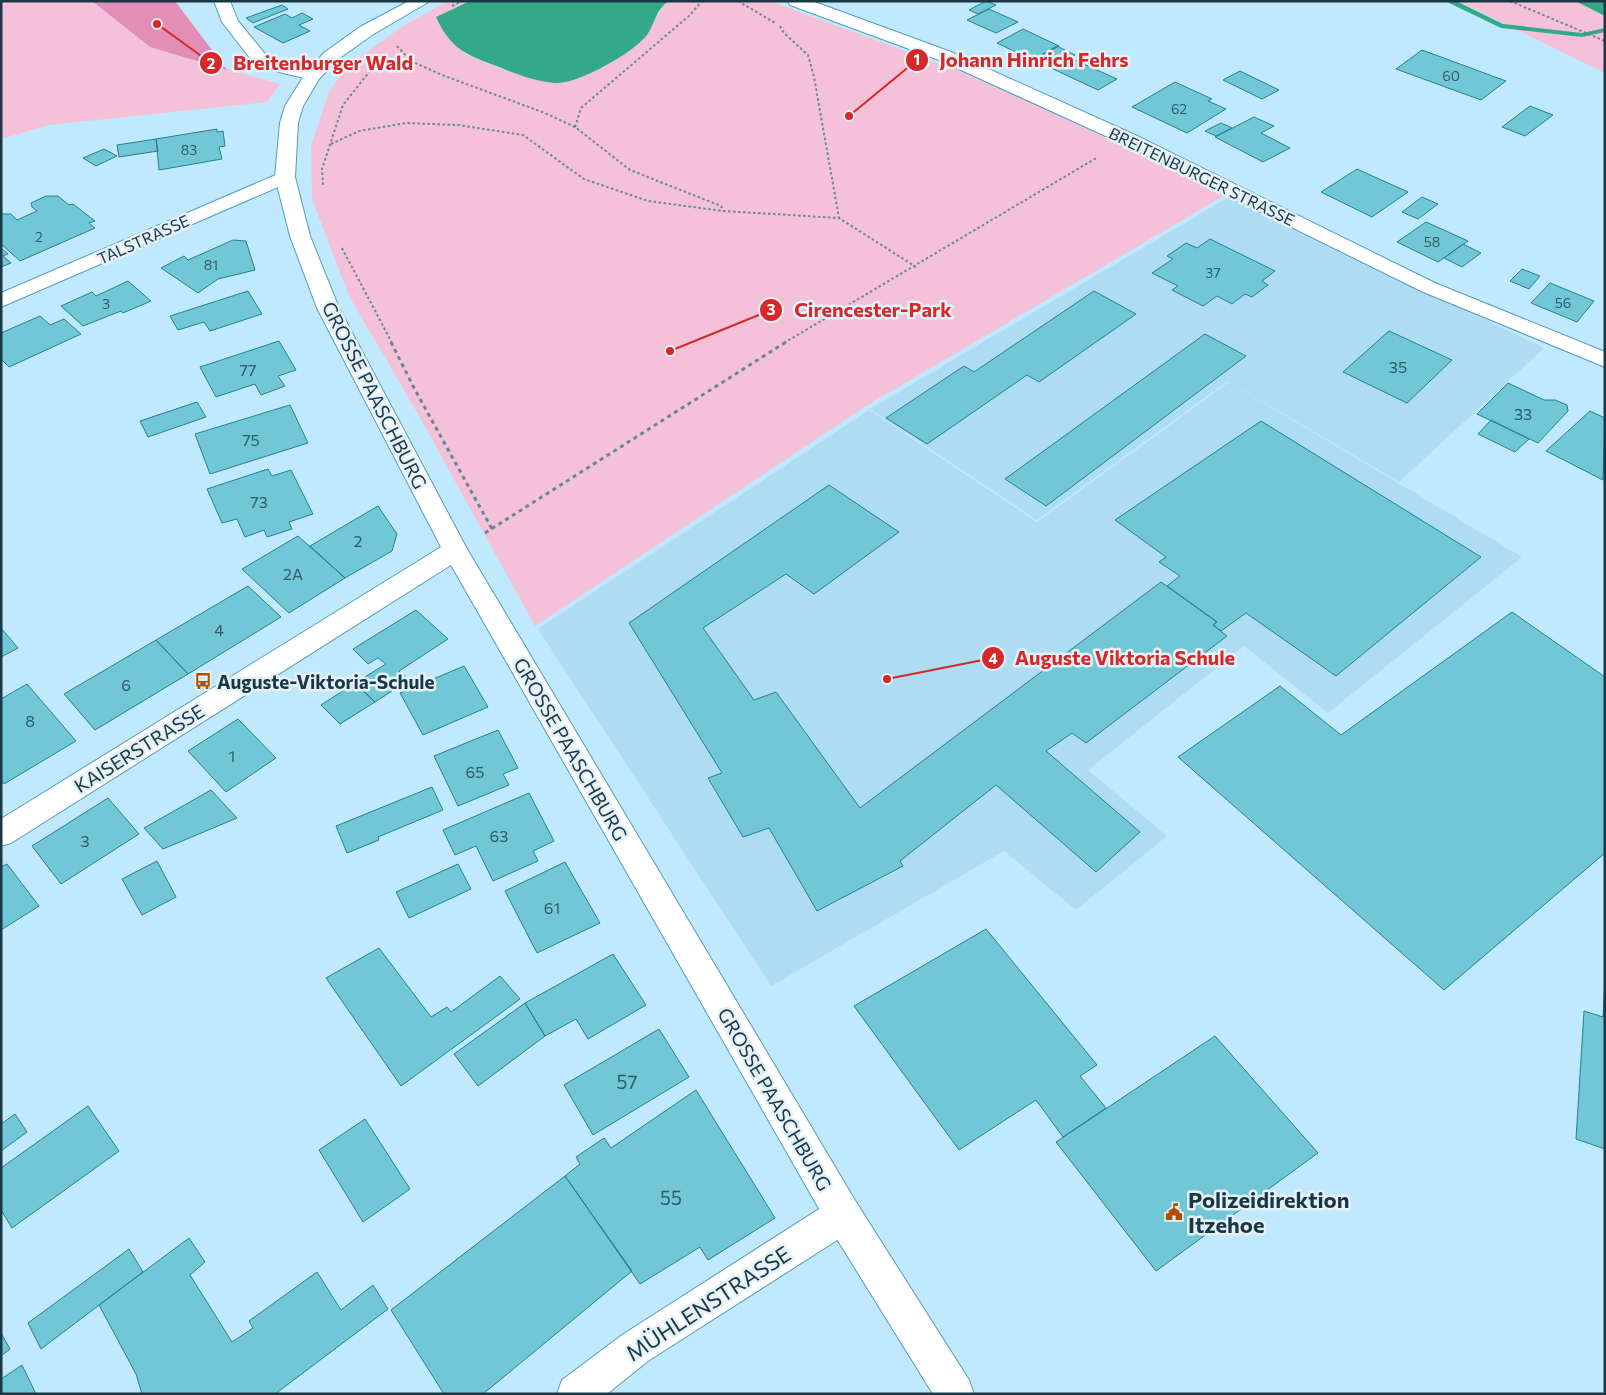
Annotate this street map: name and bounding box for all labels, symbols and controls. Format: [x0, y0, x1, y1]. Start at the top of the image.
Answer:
callout: Johann Hinrich Fehrs [905, 42, 1139, 77]
callout: Breitenburger Wald [198, 46, 423, 81]
text: Johann Hinrich Fehrs [939, 47, 1129, 71]
text: Breitenburger Wald [233, 50, 413, 74]
text: 1 [914, 50, 920, 68]
text: 2 [207, 54, 215, 72]
house number: 60 [1442, 67, 1460, 84]
house number: 62 [1171, 100, 1187, 117]
street label: BREITENBURGER STRASSE [1106, 123, 1298, 229]
house number: 83 [181, 141, 197, 158]
street label: TALSTRASSE [94, 210, 192, 268]
house number: 2 [35, 228, 43, 245]
house number: 58 [1424, 233, 1440, 250]
house number: 81 [204, 256, 218, 273]
house number: 37 [1205, 264, 1221, 281]
callout: Cirencester-Park [759, 292, 961, 327]
house number: 56 [1555, 294, 1571, 311]
house number: 3 [102, 295, 110, 312]
street label: GROSSE PAASCHBURG [318, 297, 432, 493]
text: Cirencester-Park [794, 297, 952, 321]
text: 3 [767, 300, 776, 318]
house number: 35 [1389, 357, 1407, 376]
house number: 77 [240, 360, 256, 379]
house number: 33 [1514, 404, 1532, 423]
house number: 75 [242, 430, 260, 449]
house number: 73 [250, 492, 268, 511]
house number: 2 [354, 531, 363, 550]
house number: 2A [283, 564, 303, 583]
house number: 4 [214, 620, 224, 639]
callout: Auguste Viktoria Schule [980, 641, 1245, 676]
text: Auguste Viktoria Schule [1015, 645, 1235, 669]
text: 4 [988, 649, 998, 667]
street label: GROSSE PAASCHBURG [509, 654, 633, 844]
place label: Auguste-Viktoria-Schule [217, 670, 434, 693]
bus stop icon: Auguste-Viktoria-Schule [193, 671, 213, 691]
house number: 6 [121, 675, 131, 694]
street label: KAISERSTRASSE [70, 699, 208, 797]
house number: 8 [25, 711, 35, 730]
house number: 1 [229, 746, 235, 765]
house number: 65 [466, 762, 484, 781]
house number: 63 [490, 826, 508, 845]
house number: 3 [80, 831, 90, 850]
house number: 61 [544, 898, 560, 917]
street label: GROSSE PAASCHBURG [713, 1004, 837, 1194]
house number: 57 [617, 1070, 637, 1093]
house number: 55 [660, 1186, 682, 1209]
place label: Polizeidirektion Itzehoe [1188, 1186, 1350, 1238]
public building icon: Polizeidirektion Itzehoe [1164, 1202, 1184, 1222]
street label: MÜHLENSTRASSE [621, 1240, 795, 1366]

